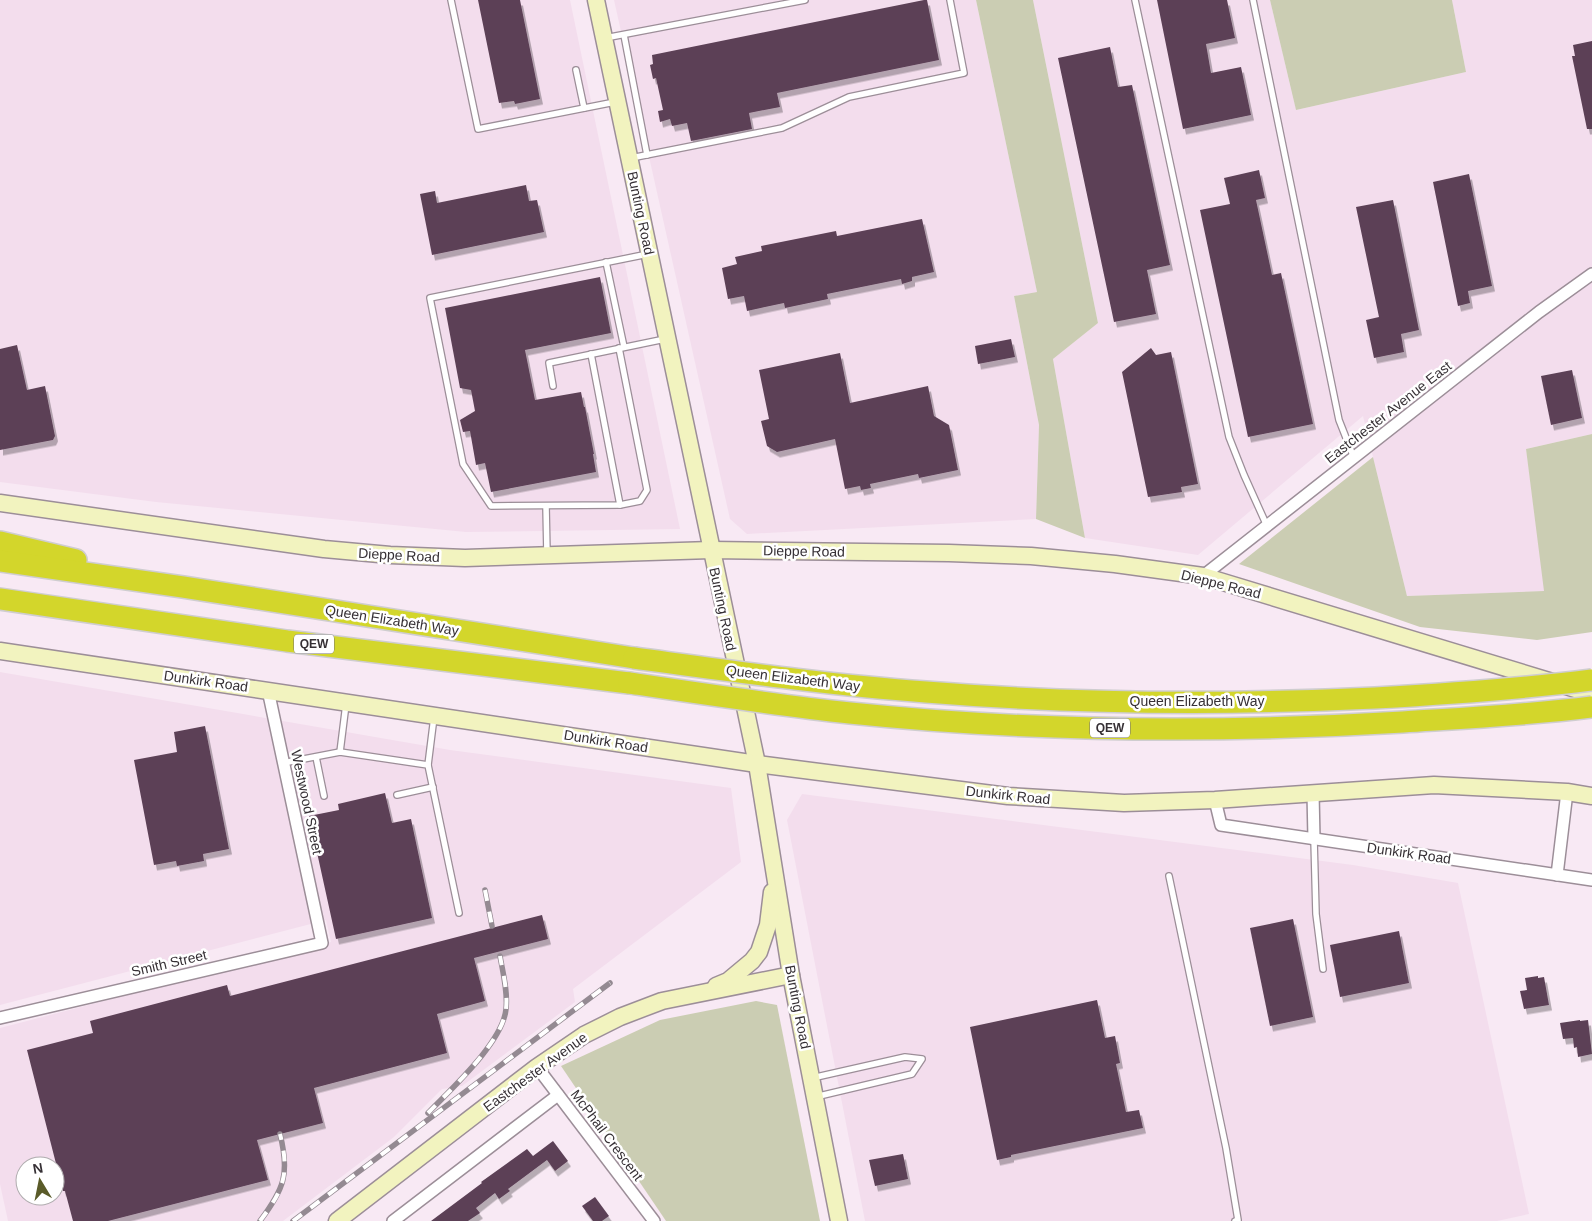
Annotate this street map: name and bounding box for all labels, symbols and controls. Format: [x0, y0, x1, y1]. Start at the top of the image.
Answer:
street label: Bunting Road [624, 170, 658, 256]
street label: Eastchester Avenue East [1322, 358, 1455, 466]
street label: Dieppe Road [763, 542, 845, 560]
street label: Dieppe Road [358, 545, 440, 565]
street label: Bunting Road [706, 566, 740, 652]
street label: Dieppe Road [1179, 566, 1263, 602]
street label: Queen Elizabeth Way [324, 602, 460, 638]
road number: QEW [294, 634, 334, 654]
street label: Queen Elizabeth Way [725, 662, 861, 694]
street label: Dunkirk Road [163, 667, 249, 695]
street label: Queen Elizabeth Way [1130, 693, 1264, 709]
road number: QEW [1090, 718, 1130, 738]
street label: Dunkirk Road [563, 726, 649, 756]
street label: Westwood Street [288, 748, 326, 856]
street label: Dunkirk Road [965, 783, 1051, 807]
street label: Dunkirk Road [1366, 839, 1452, 867]
street label: Smith Street [130, 947, 208, 979]
street label: Bunting Road [782, 964, 814, 1050]
street label: Eastchester Avenue [480, 1029, 590, 1115]
street label: McPhail Crescent [568, 1086, 646, 1184]
north arrow [15, 1156, 65, 1206]
text: N [31, 1159, 44, 1177]

